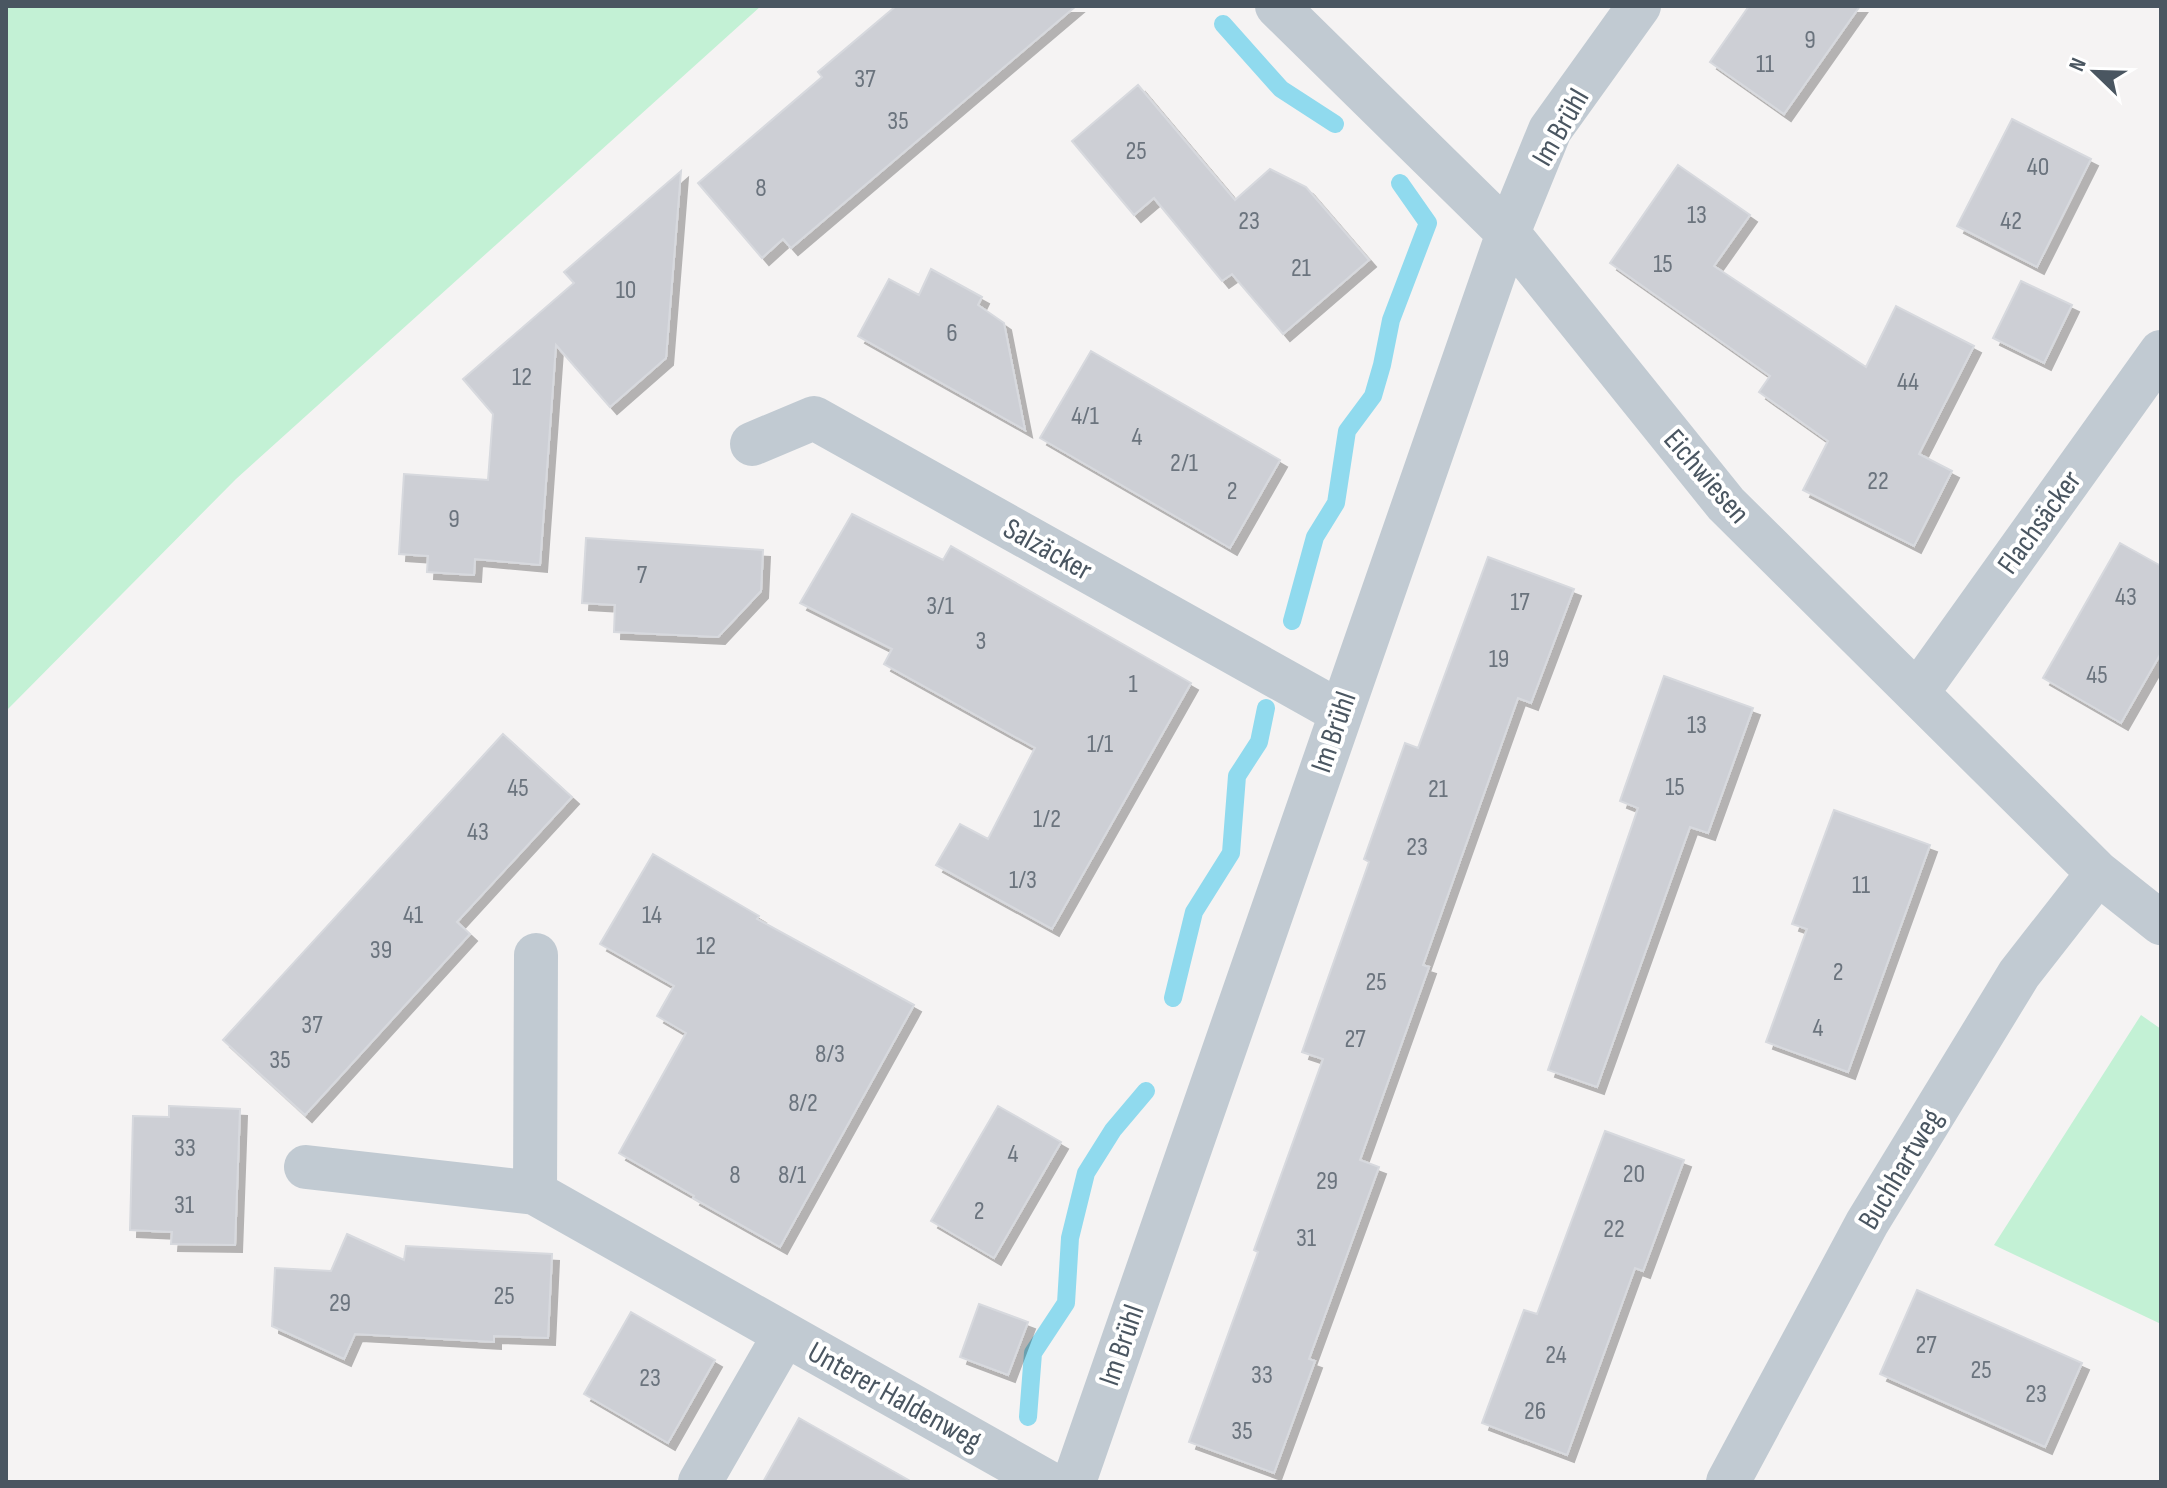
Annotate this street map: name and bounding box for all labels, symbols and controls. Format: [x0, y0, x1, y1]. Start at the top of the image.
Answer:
house number: 9 [1804, 25, 1816, 56]
north arrow [2055, 32, 2135, 112]
house number: 11 [1756, 49, 1774, 80]
text: N [2063, 54, 2093, 75]
house number: 37 [854, 64, 876, 95]
street label: Im Brühl [1525, 83, 1597, 172]
house number: 35 [887, 106, 909, 137]
house number: 25 [1125, 136, 1147, 167]
house number: 40 [2027, 152, 2049, 183]
house number: 8 [755, 173, 767, 204]
house number: 13 [1687, 200, 1707, 231]
house number: 23 [1238, 206, 1260, 237]
house number: 42 [2000, 206, 2022, 237]
house number: 15 [1653, 249, 1673, 280]
house number: 21 [1291, 253, 1311, 284]
house number: 10 [616, 275, 636, 306]
house number: 6 [946, 318, 958, 349]
house number: 12 [512, 362, 532, 393]
house number: 44 [1897, 367, 1919, 398]
house number: 4/1 [1071, 401, 1099, 432]
house number: 4 [1132, 422, 1143, 453]
street label: Eichwiesen [1656, 422, 1757, 531]
house number: 2/1 [1170, 448, 1198, 479]
street label: Flachsäcker [1990, 463, 2090, 581]
house number: 22 [1867, 466, 1889, 497]
house number: 2 [1227, 476, 1237, 507]
house number: 9 [448, 504, 460, 535]
street label: Salzäcker [997, 511, 1099, 589]
house number: 7 [637, 560, 648, 591]
house number: 43 [2115, 582, 2137, 613]
house number: 17 [1510, 587, 1530, 618]
house number: 3/1 [926, 591, 954, 622]
house number: 3 [976, 626, 986, 657]
house number: 19 [1489, 644, 1509, 675]
house number: 45 [2086, 660, 2108, 691]
house number: 1 [1128, 669, 1138, 700]
street label: Im Brühl [1303, 687, 1364, 777]
house number: 13 [1687, 710, 1707, 741]
house number: 1/1 [1087, 729, 1113, 760]
house number: 15 [1665, 772, 1685, 803]
house number: 45 [507, 773, 529, 804]
house number: 21 [1428, 774, 1448, 805]
house number: 1/2 [1033, 804, 1061, 835]
house number: 43 [467, 817, 489, 848]
house number: 23 [1406, 832, 1428, 863]
house number: 1/3 [1009, 865, 1037, 896]
house number: 11 [1852, 870, 1870, 901]
house number: 41 [403, 900, 423, 931]
house number: 14 [642, 900, 662, 931]
house number: 12 [696, 931, 716, 962]
house number: 39 [370, 935, 392, 966]
house number: 2 [1833, 957, 1843, 988]
house number: 25 [1365, 967, 1387, 998]
house number: 37 [301, 1010, 323, 1041]
house number: 4 [1813, 1013, 1824, 1044]
house number: 27 [1344, 1024, 1366, 1055]
house number: 8/3 [815, 1039, 845, 1070]
house number: 35 [269, 1045, 291, 1076]
house number: 8/2 [788, 1088, 818, 1119]
street label: Buchhartweg [1851, 1103, 1951, 1236]
house number: 33 [174, 1133, 196, 1164]
house number: 4 [1008, 1139, 1019, 1170]
house number: 20 [1623, 1159, 1645, 1190]
house number: 8 [729, 1160, 741, 1191]
house number: 8/1 [778, 1160, 806, 1191]
house number: 29 [1316, 1166, 1338, 1197]
house number: 31 [174, 1190, 194, 1221]
house number: 2 [974, 1196, 984, 1227]
house number: 22 [1603, 1214, 1625, 1245]
house number: 31 [1296, 1223, 1316, 1254]
house number: 25 [493, 1281, 515, 1312]
house number: 29 [329, 1288, 351, 1319]
street label: Im Brühl [1091, 1300, 1152, 1390]
house number: 27 [1915, 1330, 1937, 1361]
street label: Unterer Haldenweg [801, 1334, 988, 1459]
house number: 24 [1545, 1340, 1567, 1371]
house number: 25 [1970, 1355, 1992, 1386]
house number: 33 [1251, 1360, 1273, 1391]
house number: 23 [639, 1363, 661, 1394]
house number: 23 [2025, 1379, 2047, 1410]
house number: 26 [1524, 1396, 1546, 1427]
house number: 35 [1231, 1416, 1253, 1447]

